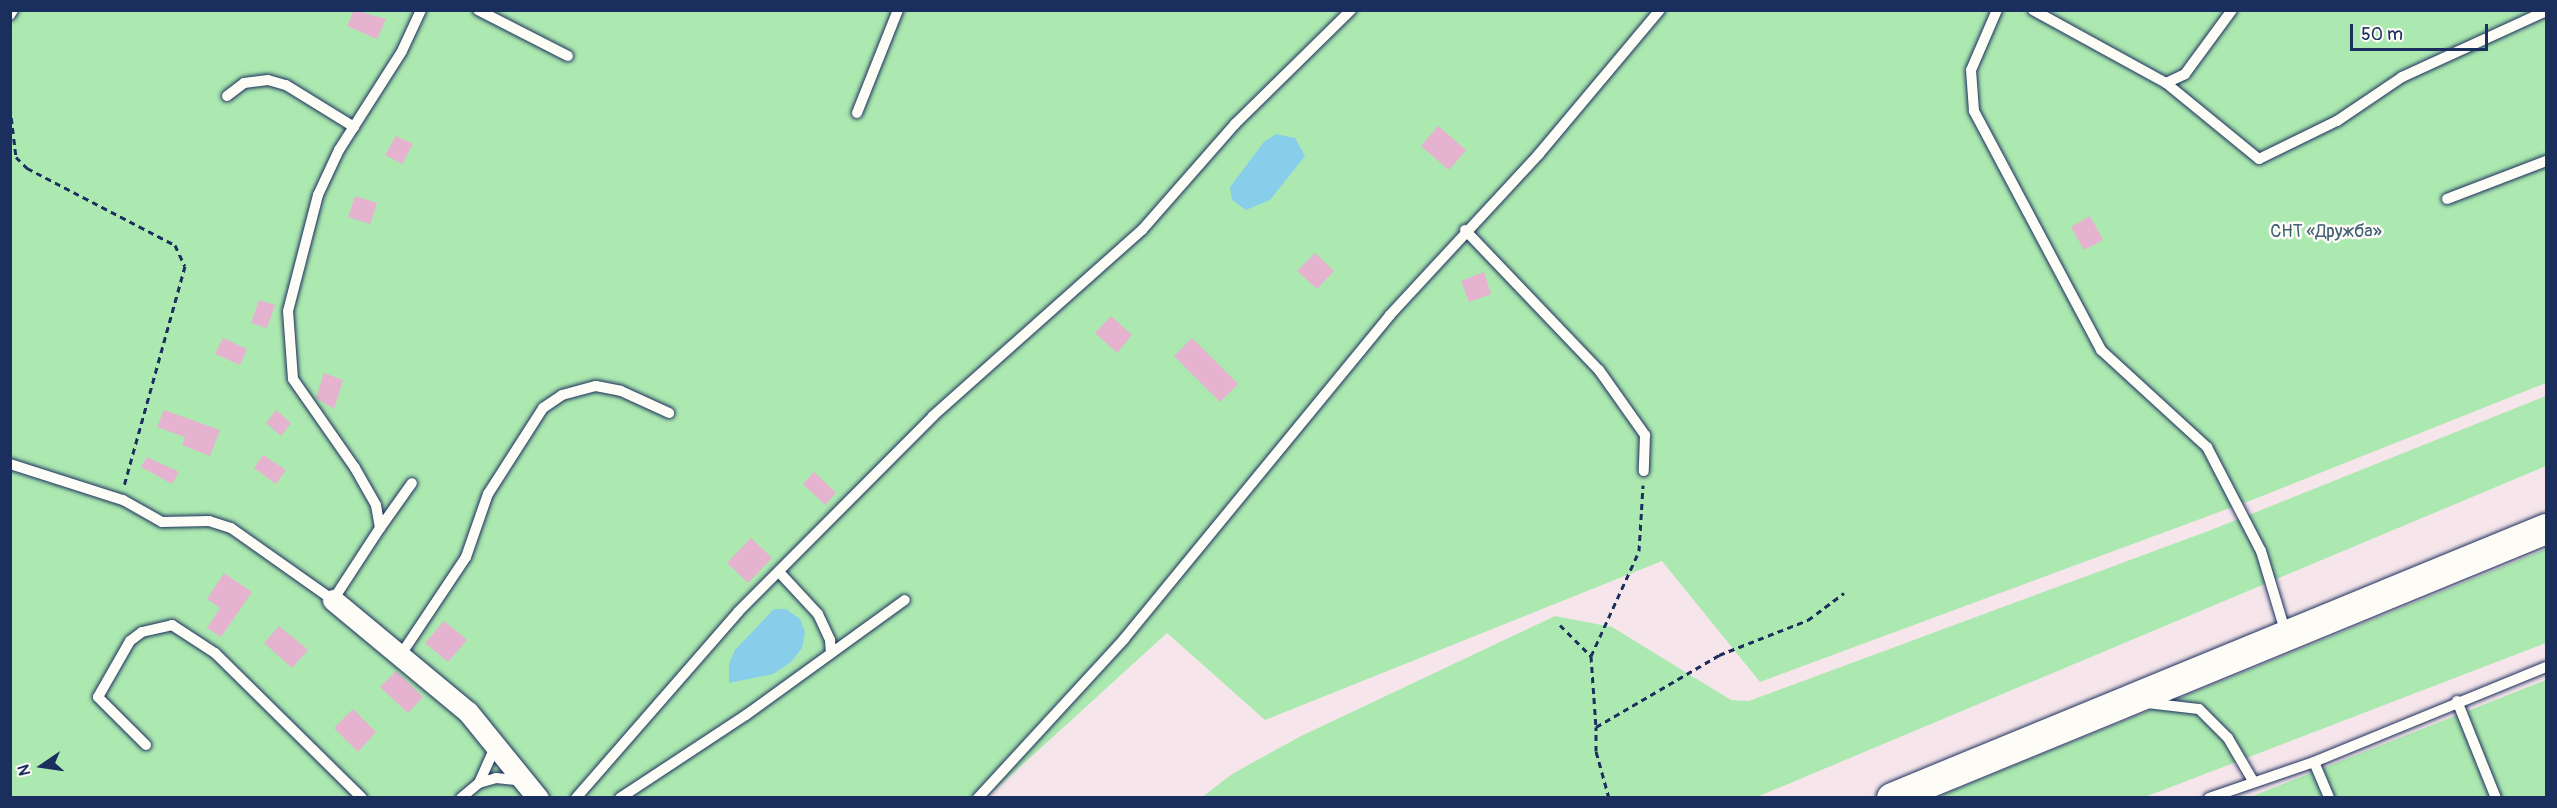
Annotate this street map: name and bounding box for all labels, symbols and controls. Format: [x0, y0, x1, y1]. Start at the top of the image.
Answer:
scale bar [2353, 12, 2491, 50]
text: 50 m [2361, 23, 2403, 46]
park label: СНТ «Дружба» [2270, 221, 2382, 243]
north arrow [12, 736, 72, 796]
text: N [14, 763, 35, 778]

